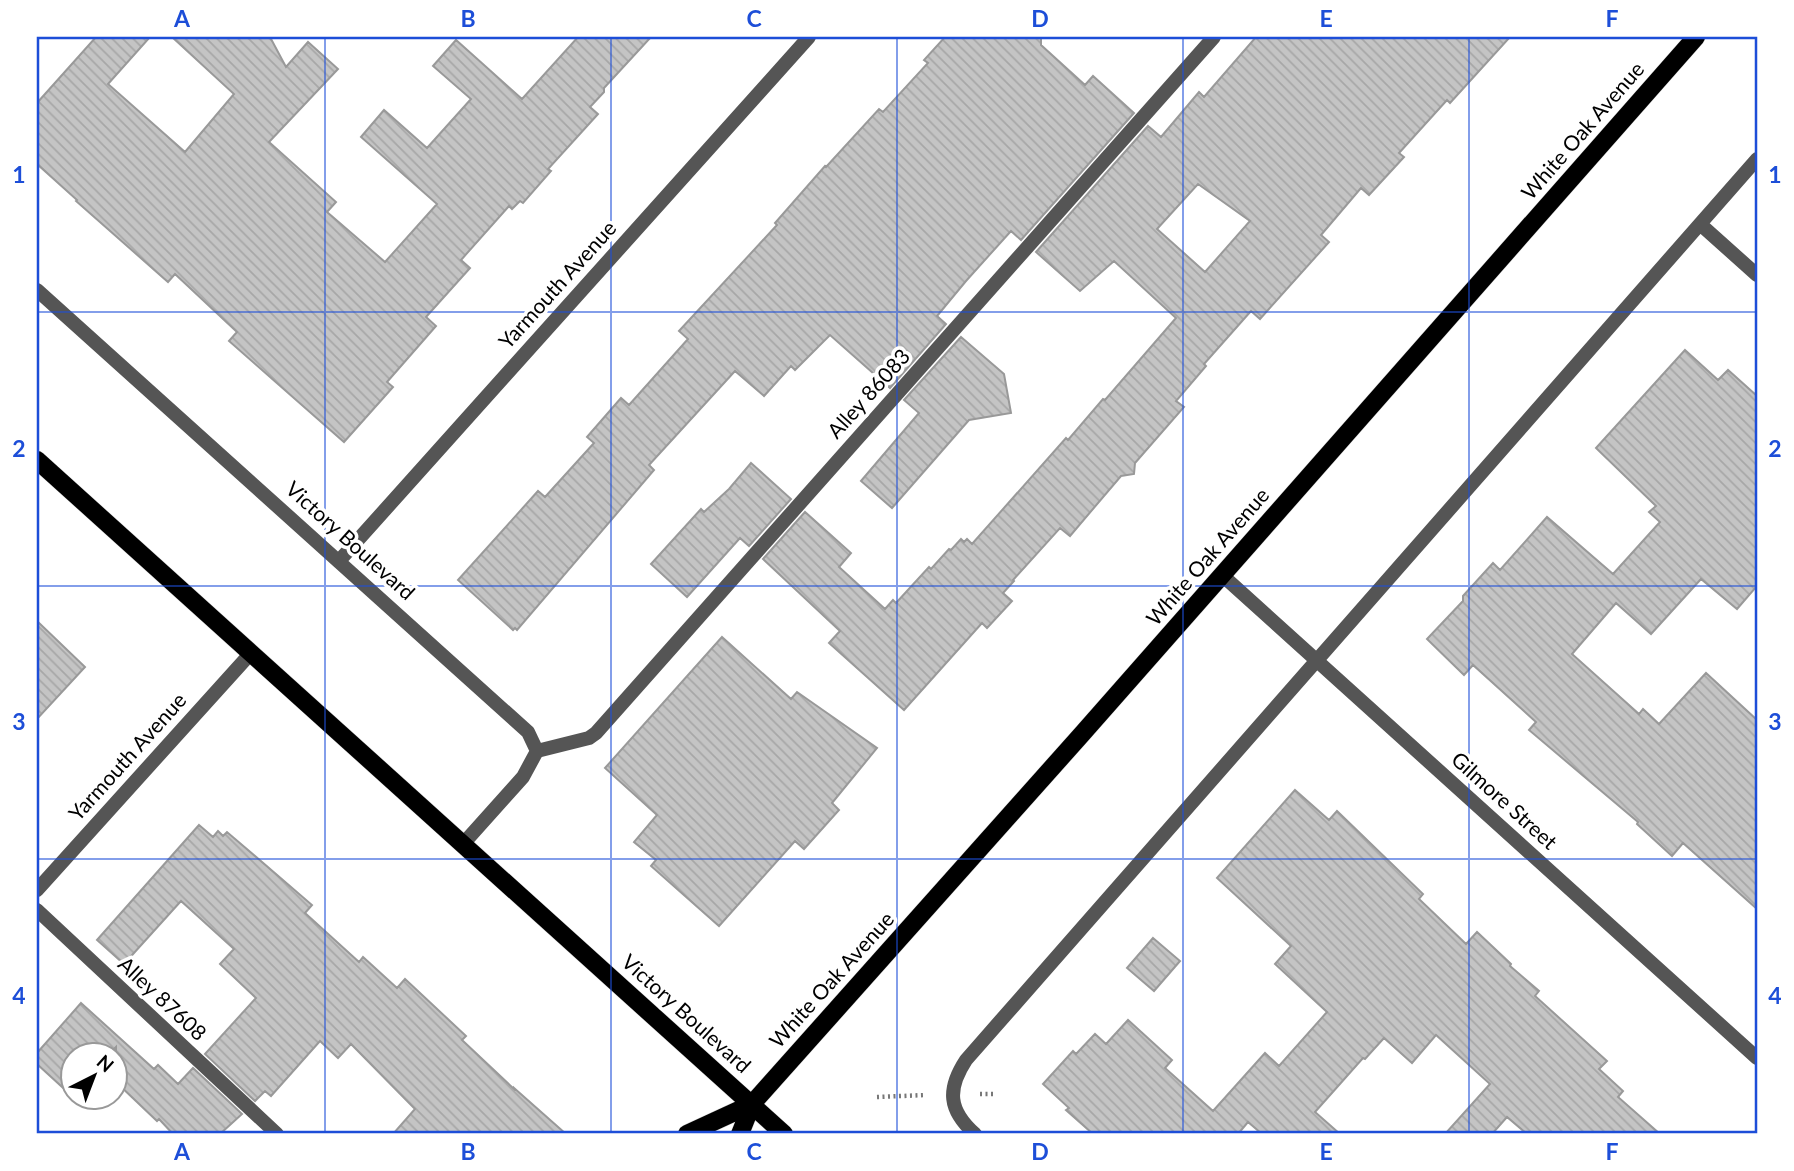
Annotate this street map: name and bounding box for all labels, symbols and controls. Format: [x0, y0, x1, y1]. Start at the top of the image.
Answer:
text: A [173, 4, 191, 32]
text: B [460, 4, 476, 32]
text: C [746, 4, 762, 32]
text: D [1031, 4, 1049, 32]
text: E [1319, 4, 1333, 32]
text: F [1605, 4, 1619, 32]
street label: White Oak Avenue [1515, 56, 1648, 204]
text: 1 [12, 160, 26, 188]
text: 1 [1768, 160, 1782, 188]
street label: Yarmouth Avenue [493, 215, 621, 353]
street label: Alley 86083 [821, 343, 914, 443]
text: 2 [12, 434, 26, 462]
text: 2 [1768, 434, 1782, 462]
street label: Victory Boulevard [281, 475, 421, 604]
street label: White Oak Avenue [1140, 482, 1273, 630]
street label: Yarmouth Avenue [63, 687, 191, 825]
text: 3 [12, 707, 26, 735]
text: 3 [1768, 707, 1782, 735]
street label: Gilmore Street [1447, 746, 1563, 854]
street label: White Oak Avenue [763, 906, 898, 1052]
street label: Victory Boulevard [617, 948, 757, 1077]
street label: Alley 87608 [114, 951, 212, 1045]
text: 4 [12, 981, 26, 1009]
text: 4 [1768, 981, 1782, 1009]
north arrow [60, 1042, 130, 1112]
text: N [93, 1050, 119, 1076]
text: A [173, 1137, 191, 1165]
text: B [460, 1137, 476, 1165]
text: C [746, 1137, 762, 1165]
text: D [1031, 1137, 1049, 1165]
text: E [1319, 1137, 1333, 1165]
text: F [1605, 1137, 1619, 1165]

